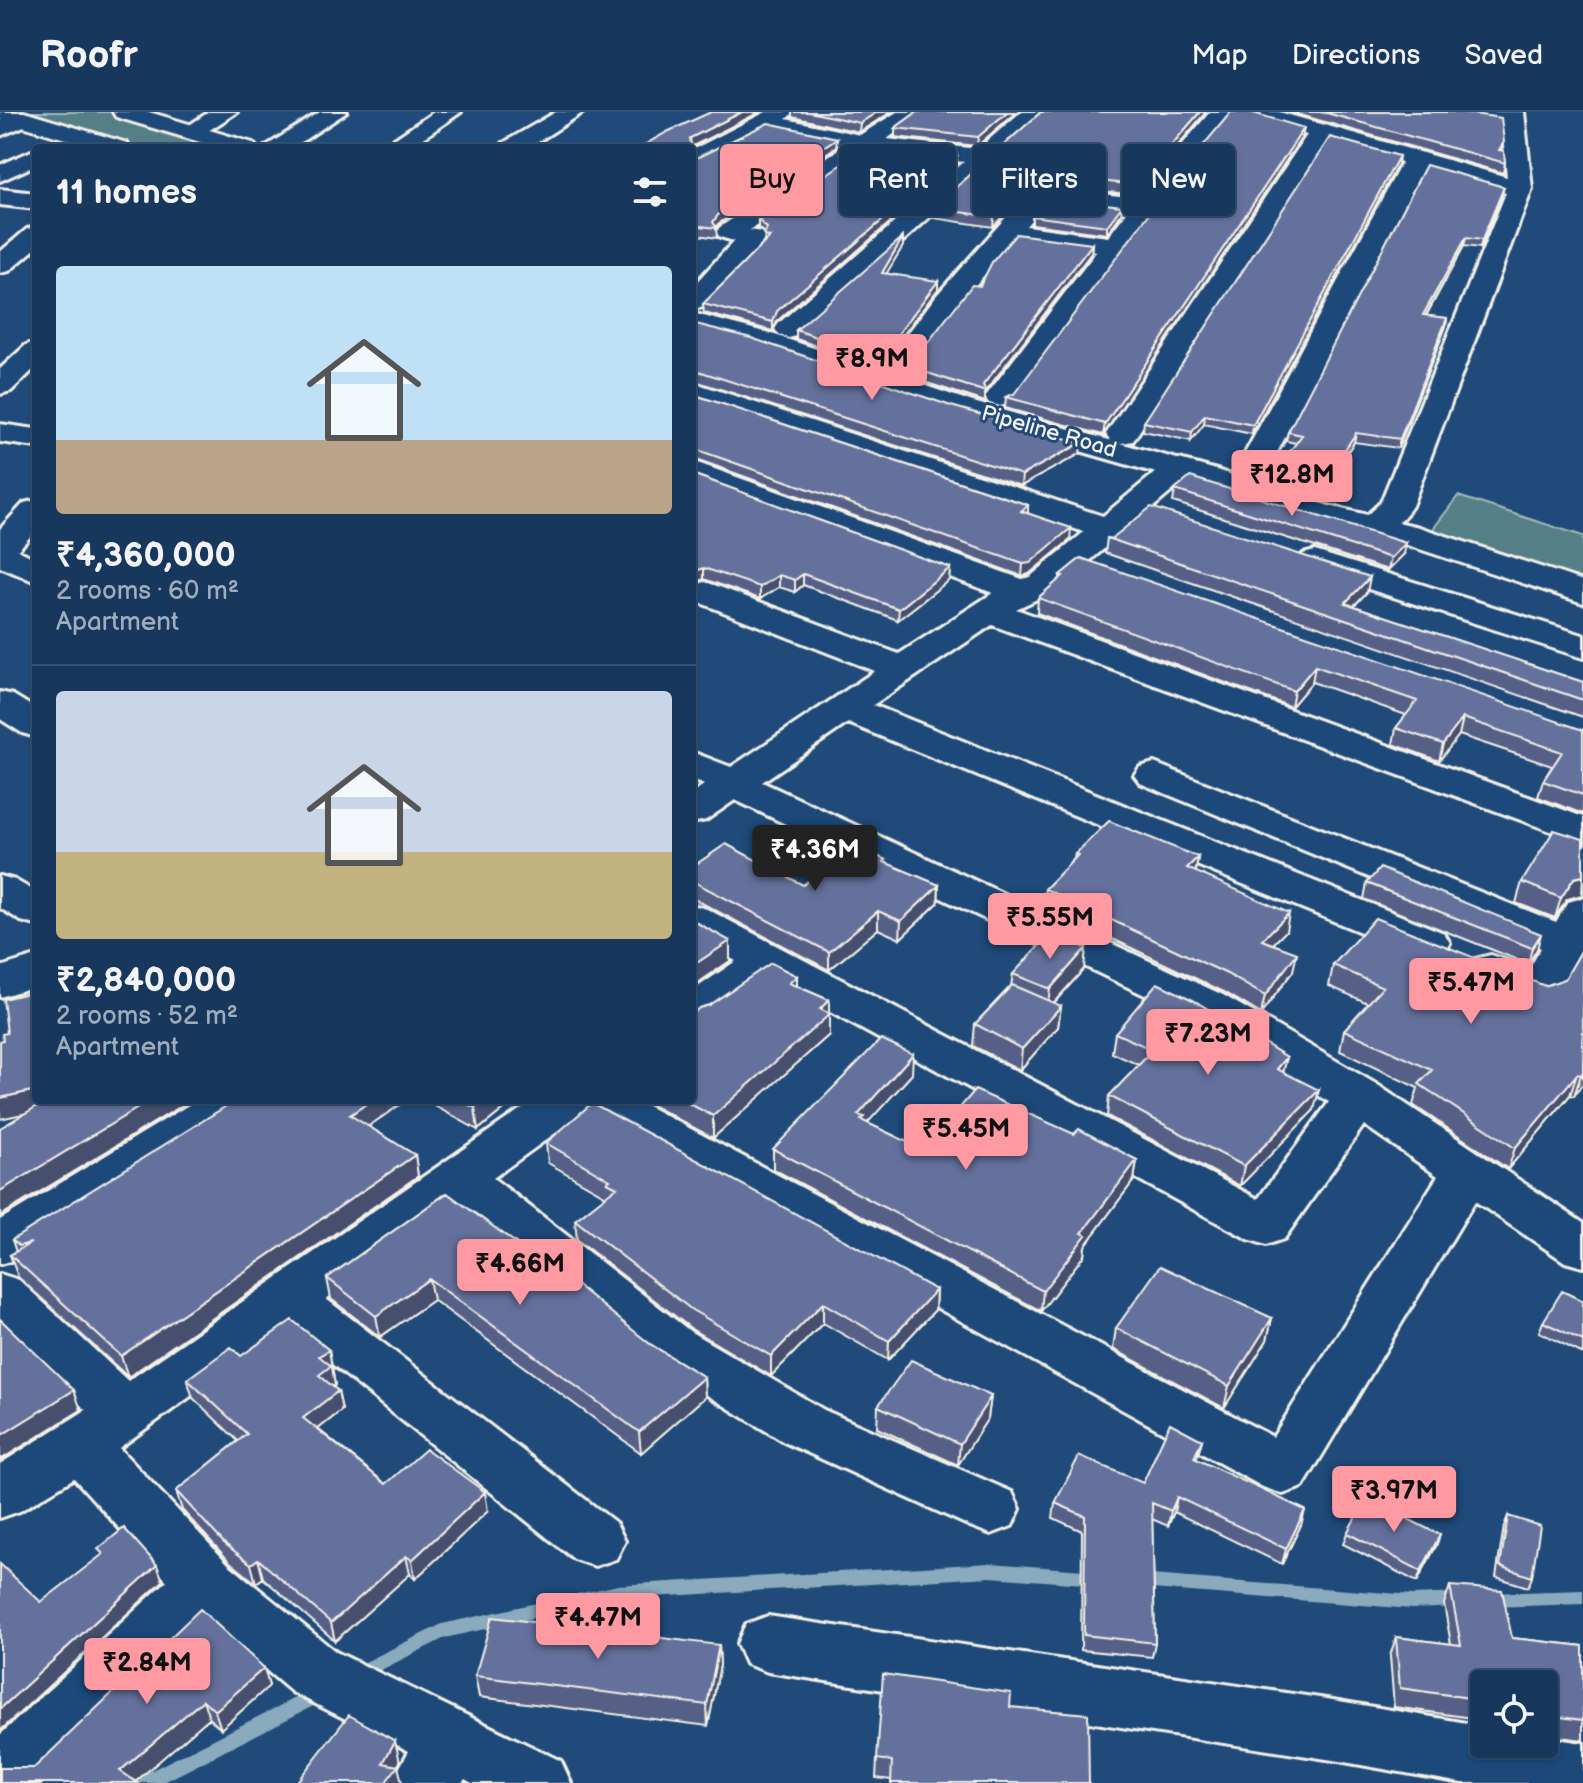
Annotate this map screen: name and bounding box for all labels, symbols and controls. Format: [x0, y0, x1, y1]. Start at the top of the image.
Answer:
text: Roofr [40, 33, 138, 78]
text: Map [1191, 39, 1248, 72]
text: Directions [1292, 39, 1420, 72]
text: Saved [1464, 39, 1543, 72]
chip: Buy [720, 144, 823, 216]
chip: Rent [839, 144, 956, 216]
chip: Filters [972, 144, 1106, 216]
chip: New [1122, 144, 1235, 216]
icon: filters [628, 170, 672, 214]
text: 11 homes [56, 172, 197, 213]
icon: home [292, 318, 436, 462]
pin: ₹8.9M [816, 334, 928, 402]
text: ₹8.9M [835, 344, 909, 375]
street label: Pipeline Road [978, 400, 1120, 464]
pin: ₹12.8M [1227, 450, 1357, 518]
text: ₹12.8M [1249, 460, 1335, 491]
text: ₹4,360,000 [56, 535, 236, 576]
text: 2 rooms · 60 m² [56, 576, 239, 607]
text: Apartment [56, 607, 179, 638]
icon: home [292, 743, 436, 887]
pin: ₹4.36M [750, 825, 880, 893]
text: ₹4.36M [770, 835, 860, 866]
pin: ₹5.55M [985, 893, 1115, 961]
text: ₹5.55M [1006, 903, 1094, 934]
pin: ₹5.47M [1406, 958, 1536, 1026]
text: ₹2,840,000 [56, 960, 236, 1001]
text: ₹5.47M [1427, 968, 1515, 999]
text: 2 rooms · 52 m² [56, 1001, 238, 1032]
pin: ₹7.23M [1143, 1009, 1273, 1077]
text: ₹7.23M [1164, 1019, 1252, 1050]
text: Apartment [56, 1032, 179, 1063]
pin: ₹5.45M [901, 1104, 1031, 1172]
text: ₹5.45M [922, 1114, 1010, 1145]
pin: ₹4.66M [455, 1239, 585, 1307]
text: ₹4.66M [475, 1249, 565, 1280]
pin: ₹3.97M [1329, 1466, 1459, 1534]
text: ₹3.97M [1350, 1476, 1438, 1507]
pin: ₹4.47M [533, 1593, 663, 1661]
text: ₹4.47M [554, 1603, 642, 1634]
pin: ₹2.84M [82, 1638, 212, 1706]
text: ₹2.84M [102, 1648, 192, 1679]
map controls [1470, 1670, 1558, 1758]
button: locate [1470, 1670, 1558, 1758]

